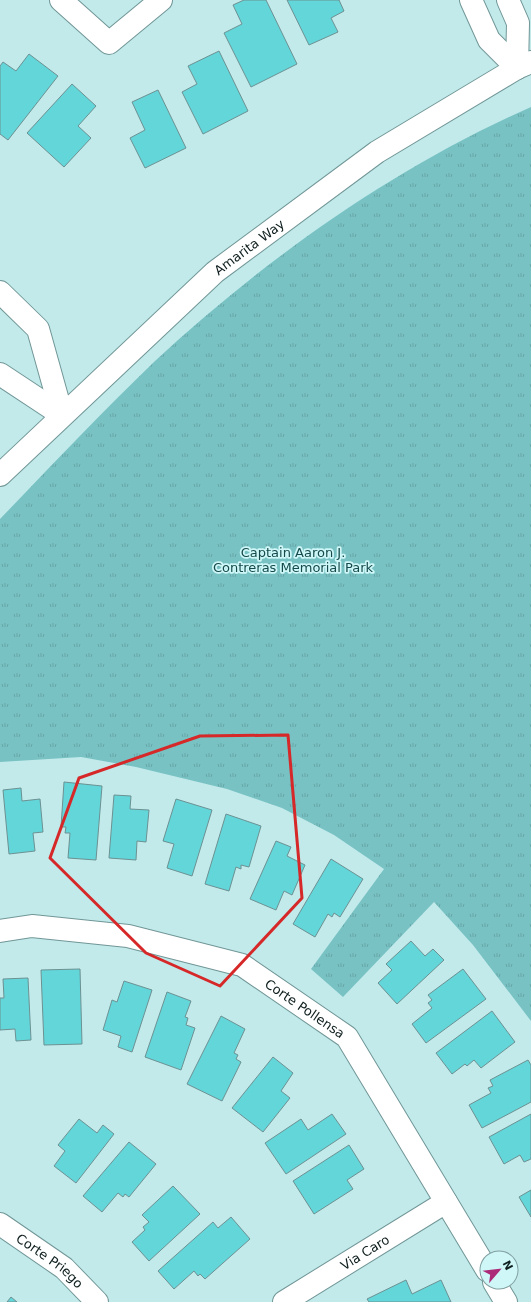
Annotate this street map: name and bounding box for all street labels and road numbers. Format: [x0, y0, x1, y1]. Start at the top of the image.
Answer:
street label: Amarita Way [211, 216, 288, 278]
street label: Corte Pollensa [262, 976, 347, 1041]
street label: Corte Priego [13, 1231, 86, 1291]
street label: Via Caro [338, 1232, 392, 1273]

